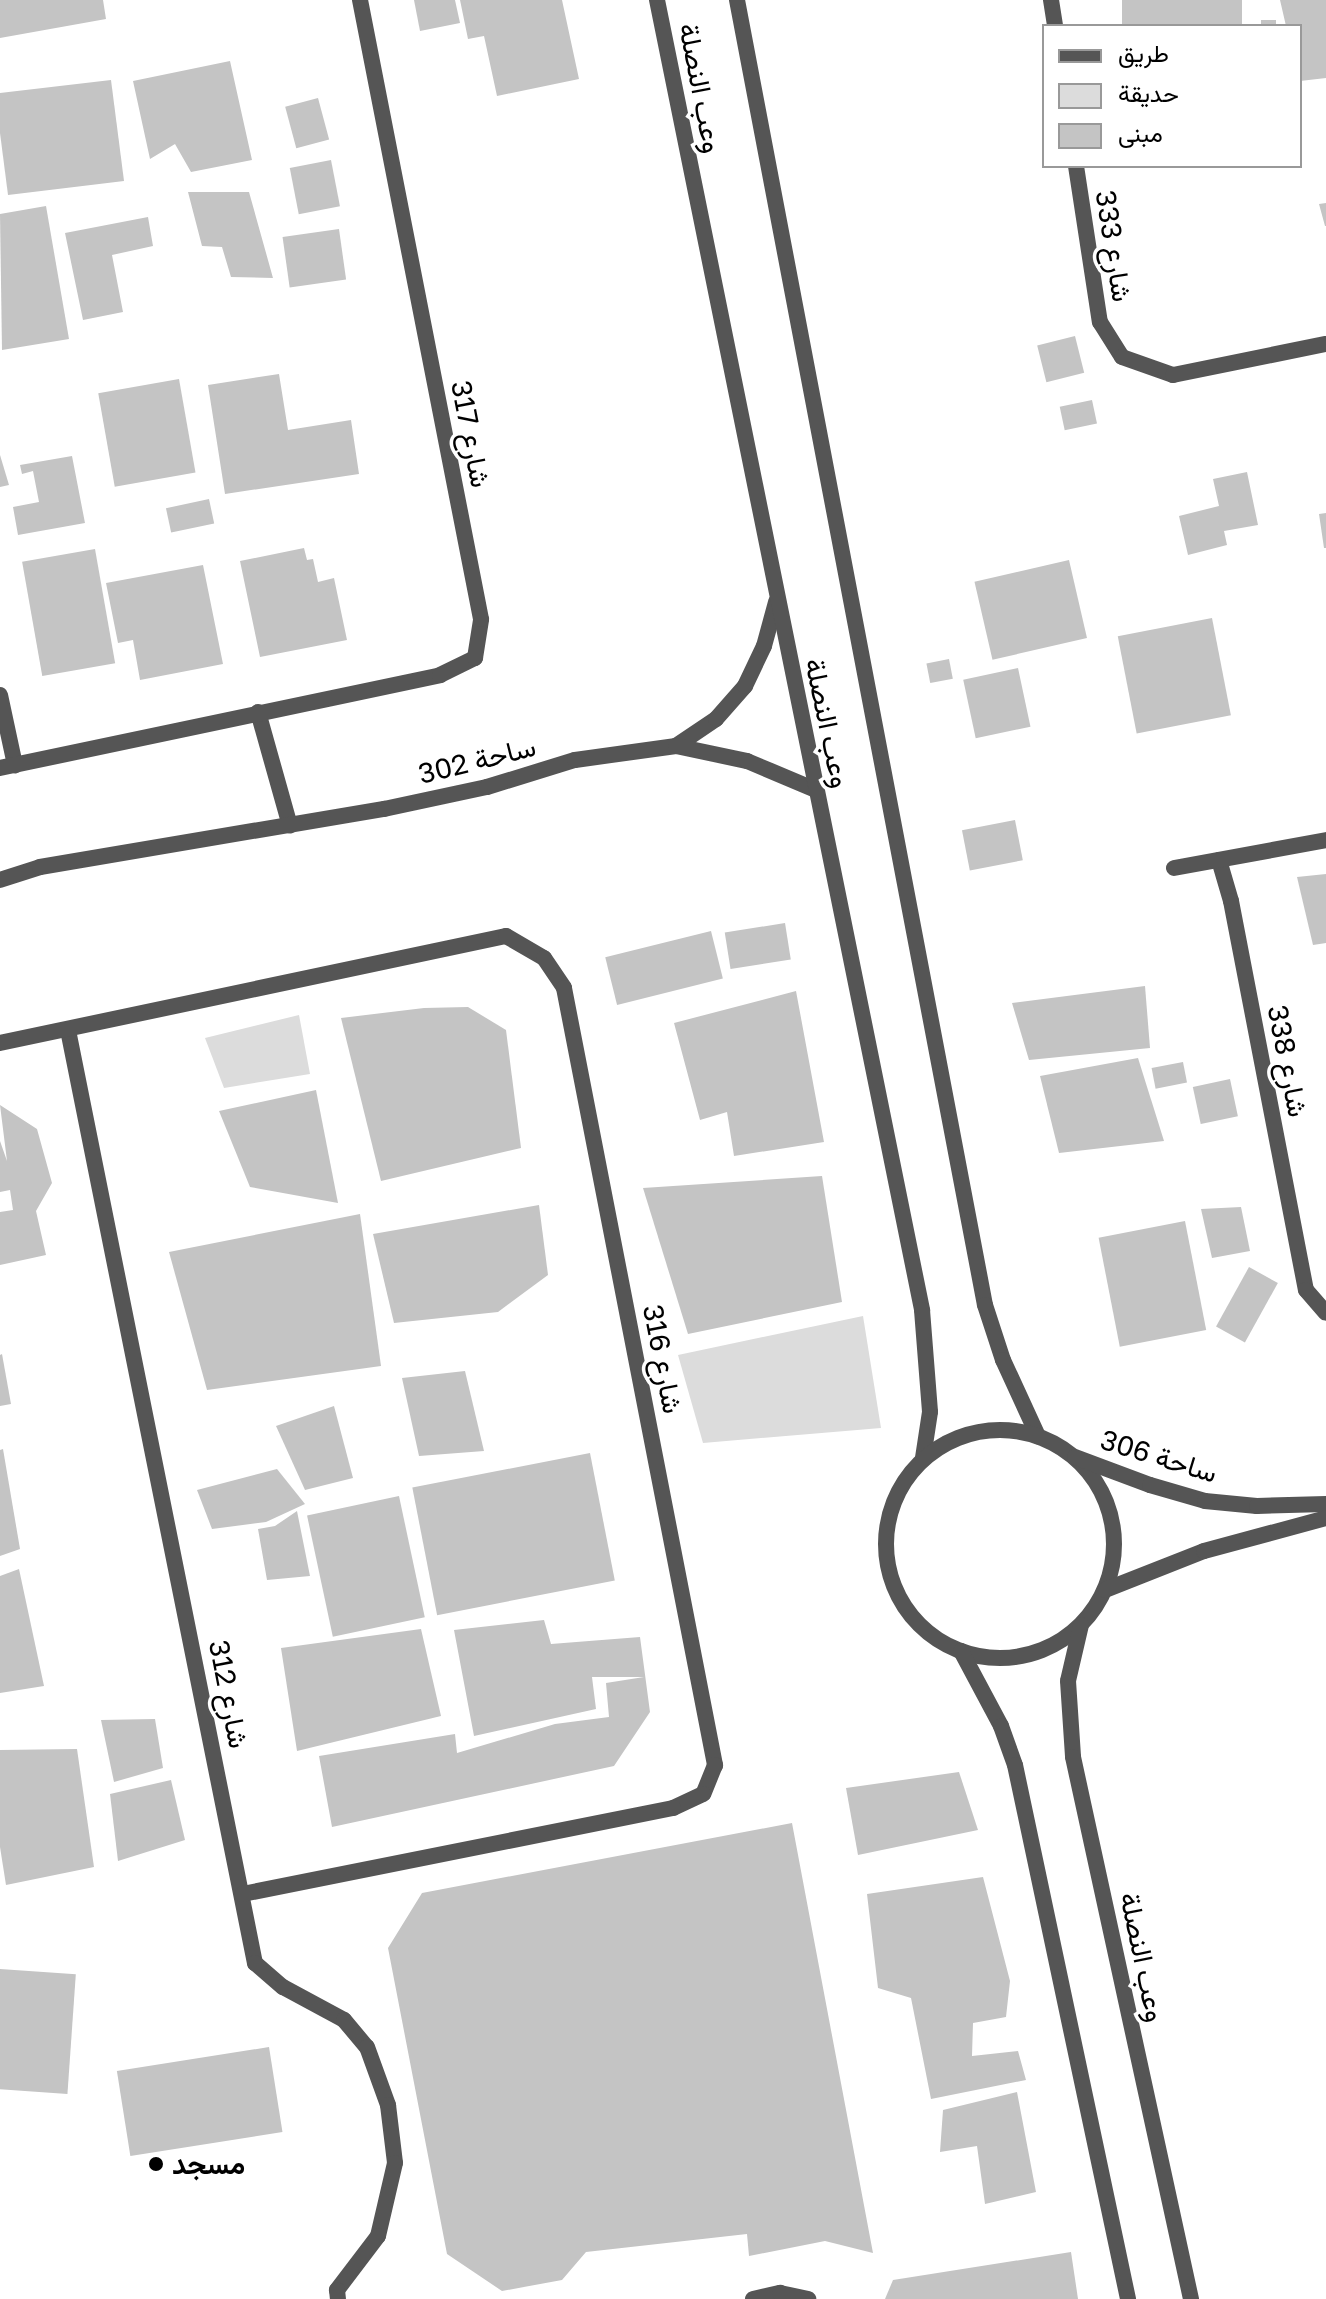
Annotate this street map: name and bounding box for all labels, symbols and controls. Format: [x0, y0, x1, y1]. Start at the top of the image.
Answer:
street label: وعب النصلة [672, 20, 730, 156]
legend [1042, 24, 1302, 168]
text: طريق [1118, 38, 1169, 67]
text: حديقة [1118, 78, 1179, 107]
text: مبنى [1118, 118, 1163, 147]
street label: شارع 333 [1089, 188, 1139, 304]
street label: شارع 317 [444, 378, 498, 490]
street label: وعب النصلة [798, 655, 858, 791]
street label: ساحة 302 [415, 729, 539, 791]
street label: شارع 338 [1261, 1002, 1315, 1120]
street label: شارع 316 [636, 1302, 690, 1416]
street label: ساحة 306 [1097, 1422, 1221, 1490]
street label: شارع 312 [202, 1637, 256, 1751]
street label: وعب النصلة [1113, 1889, 1173, 2025]
place label: مسجد [172, 2147, 245, 2181]
marker: مسجد [147, 2155, 165, 2173]

